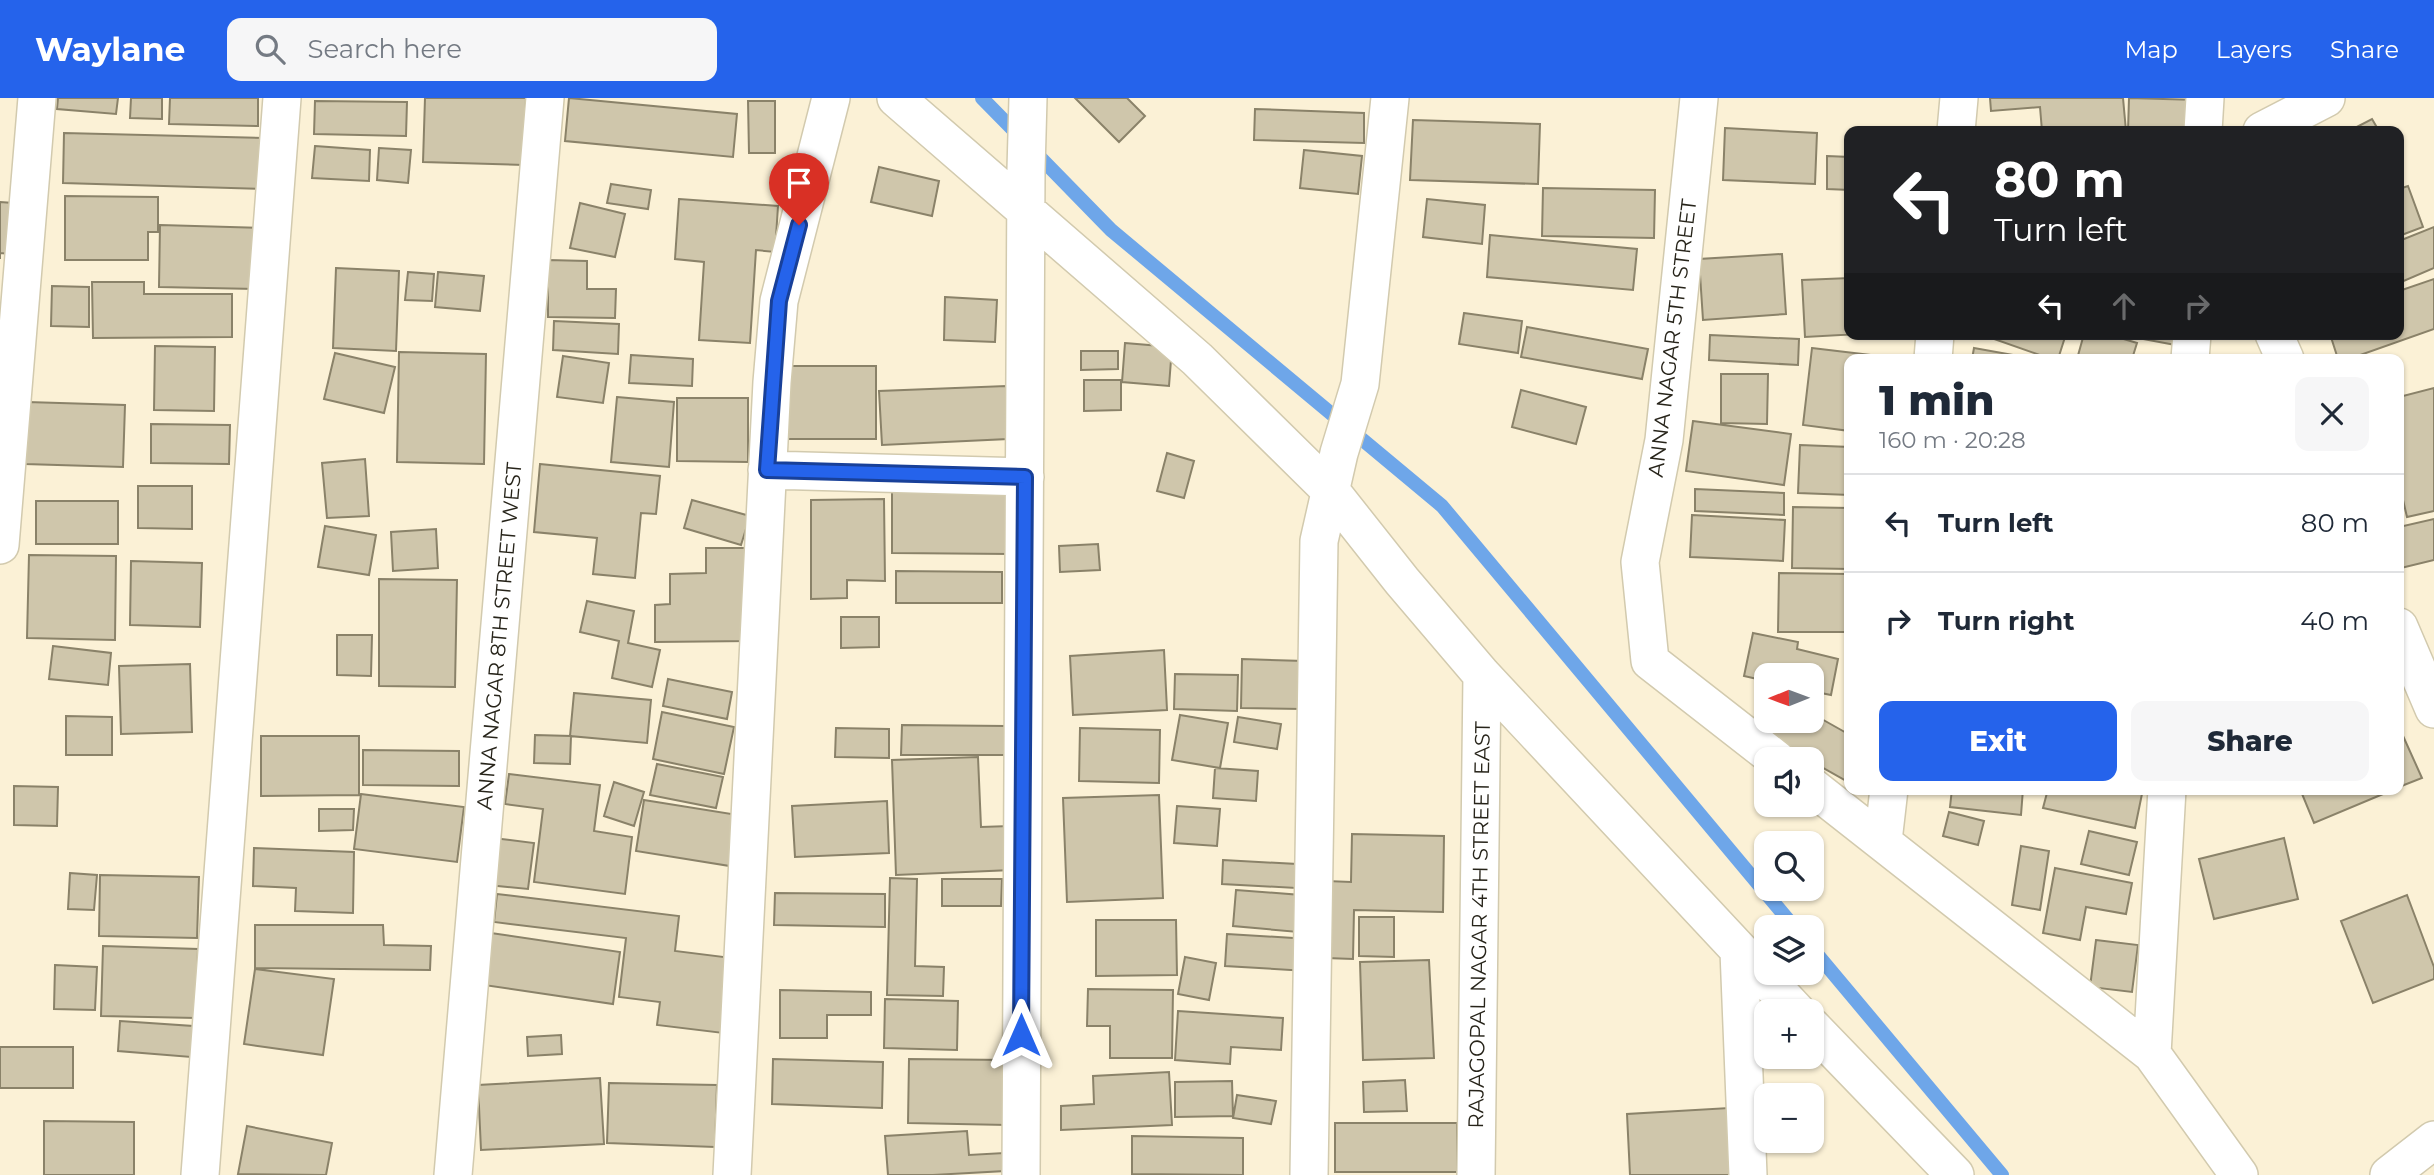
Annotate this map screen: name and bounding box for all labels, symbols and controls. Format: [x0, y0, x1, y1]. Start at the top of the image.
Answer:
search box [227, 18, 717, 81]
text: Waylane [35, 29, 185, 69]
icon: search [251, 30, 289, 68]
text: Search here [307, 33, 462, 65]
text: Map [2124, 35, 2178, 64]
text: Layers [2216, 35, 2292, 64]
text: Share [2330, 35, 2399, 64]
text: 80 m [1994, 150, 2125, 209]
pin [769, 153, 829, 225]
icon: left [1879, 154, 1970, 245]
icon: arrive [780, 164, 818, 202]
street label: ANNA NAGAR 5TH STREET [1643, 197, 1701, 479]
text: Turn left [1994, 210, 2128, 249]
icon: left [2032, 287, 2070, 325]
icon: ahead [2105, 287, 2143, 325]
icon: right [2178, 287, 2216, 325]
text: 1 min [1879, 374, 1995, 426]
button: close [2295, 377, 2369, 451]
text: 160 m · 20:28 [1879, 426, 2026, 454]
street label: ANNA NAGAR 8TH STREET WEST [471, 461, 527, 811]
icon: left [1879, 504, 1917, 542]
text: Turn left [1938, 507, 2054, 539]
text: 80 m [2301, 507, 2369, 539]
icon: right [1879, 602, 1917, 640]
text: Turn right [1938, 605, 2074, 637]
text: 40 m [2300, 605, 2369, 637]
north arrow [1754, 663, 1824, 733]
map controls [1754, 663, 1824, 1153]
button: Exit [1879, 701, 2117, 781]
button: Share [2131, 701, 2369, 781]
street label: RAJAGOPAL NAGAR 4TH STREET EAST [1463, 721, 1495, 1129]
button: sound [1754, 747, 1824, 817]
button: search [1754, 831, 1824, 901]
button: layers [1754, 915, 1824, 985]
position arrow [984, 998, 1058, 1072]
button: + [1754, 999, 1824, 1069]
button: − [1754, 1083, 1824, 1153]

